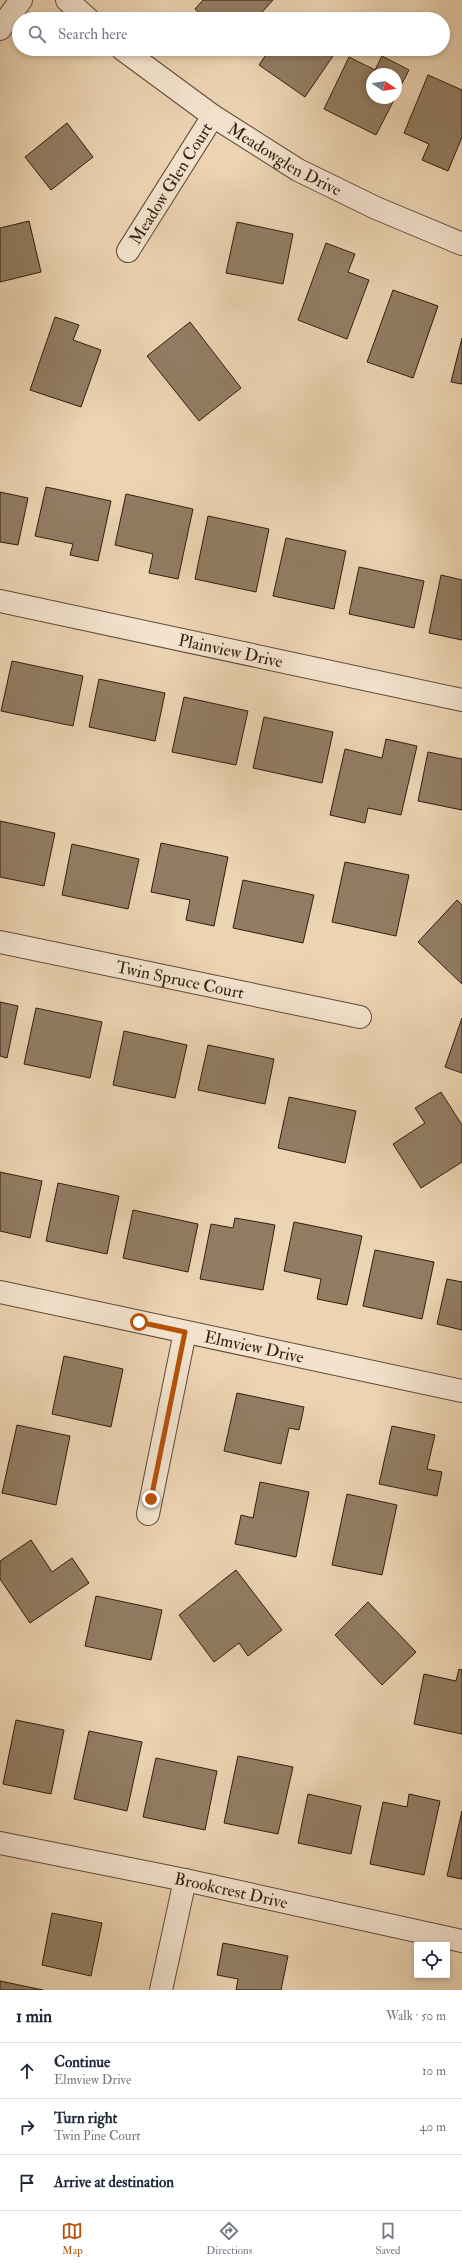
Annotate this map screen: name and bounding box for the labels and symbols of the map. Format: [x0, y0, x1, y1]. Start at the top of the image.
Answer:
north arrow [366, 68, 402, 104]
street label: Meadow Glen Court [125, 118, 218, 248]
street label: Meadowglen Drive [224, 118, 345, 201]
street label: Plainview Drive [176, 630, 285, 672]
street label: Twin Spruce Court [114, 956, 246, 1004]
route start [130, 1313, 148, 1331]
street label: Elmview Drive [202, 1326, 306, 1368]
route end [142, 1490, 160, 1508]
street label: Brookcrest Drive [173, 1868, 290, 1913]

